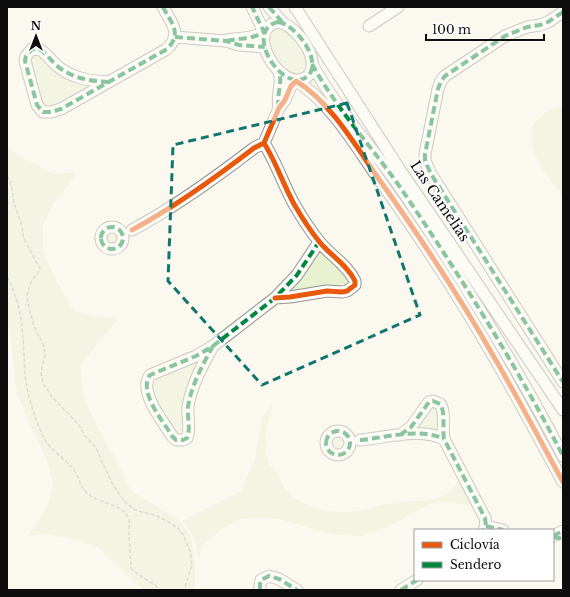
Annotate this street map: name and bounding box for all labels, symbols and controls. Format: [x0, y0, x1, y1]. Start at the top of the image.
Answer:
north arrow [16, 16, 56, 56]
scale bar [426, 16, 544, 42]
text: N [31, 19, 42, 33]
text: 100 m [432, 22, 471, 37]
street label: Las Camelias [406, 157, 474, 245]
legend [414, 529, 554, 581]
text: Ciclovía [450, 537, 500, 552]
text: Sendero [450, 557, 501, 572]

